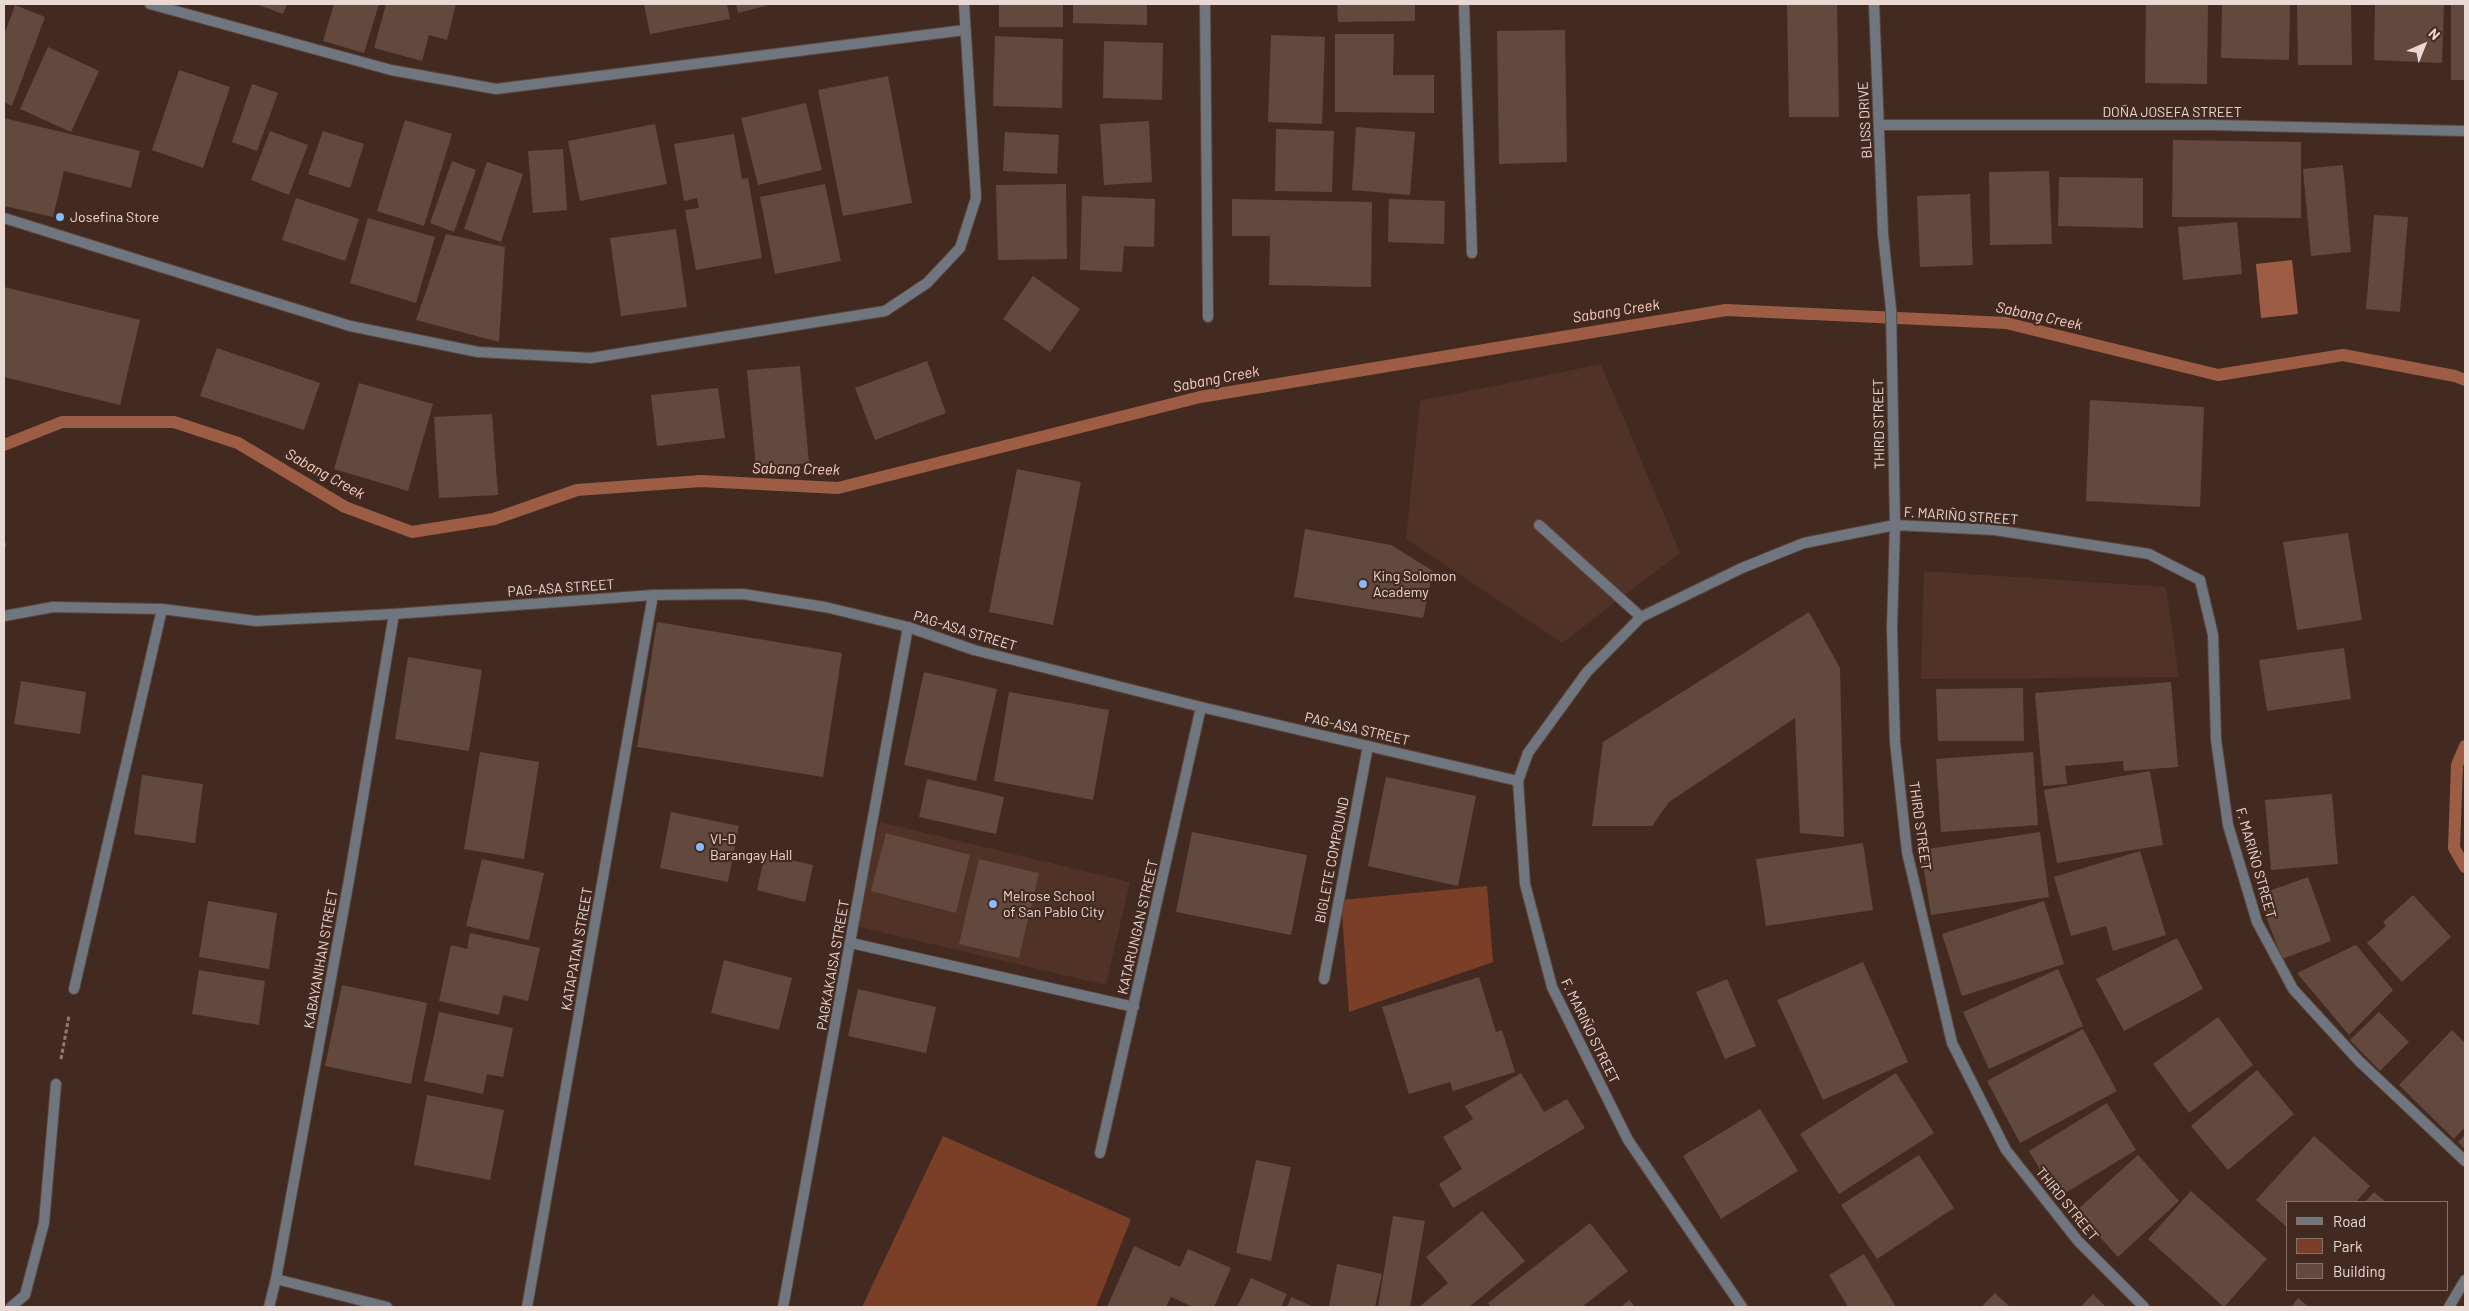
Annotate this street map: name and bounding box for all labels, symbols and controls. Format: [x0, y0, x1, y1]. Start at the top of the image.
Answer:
north arrow [2399, 20, 2449, 70]
text: N [2426, 25, 2444, 43]
street label: BLISS DRIVE [1855, 81, 1875, 159]
street label: DOÑA JOSEFA STREET [2102, 104, 2242, 120]
place label: Josefina Store [70, 209, 159, 225]
marker: Josefina Store [54, 211, 66, 223]
water label: Sabang Creek [1571, 295, 1661, 327]
water label: Sabang Creek [1994, 298, 2084, 334]
water label: Sabang Creek [1171, 362, 1261, 396]
street label: THIRD STREET [1870, 379, 1888, 469]
water label: Sabang Creek [282, 445, 368, 503]
water label: Sabang Creek [752, 459, 840, 479]
street label: F. MARIÑO STREET [1903, 504, 2019, 528]
place label: King Solomon Academy [1373, 568, 1456, 600]
street label: PAG-ASA STREET [507, 576, 615, 600]
marker: King Solomon Academy [1357, 578, 1369, 590]
street label: PAG-ASA STREET [911, 607, 1019, 655]
street label: PAG-ASA STREET [1303, 709, 1411, 749]
street label: THIRD STREET [1905, 780, 1935, 872]
street label: BIGLETE COMPOUND [1312, 796, 1352, 924]
street label: F. MARIÑO STREET [2232, 806, 2280, 920]
place label: VI-D Barangay Hall [710, 831, 792, 864]
marker: VI-D Barangay Hall [694, 841, 706, 853]
street label: KATARUNGAN STREET [1114, 858, 1162, 996]
street label: KATAPATAN STREET [558, 886, 596, 1012]
street label: KABAYANIHAN STREET [300, 888, 342, 1030]
place label: Melrose School of San Pablo City [1003, 888, 1104, 920]
street label: PAGKAKAISA STREET [813, 898, 853, 1032]
marker: Melrose School of San Pablo City [987, 898, 999, 910]
street label: F. MARIÑO STREET [1557, 976, 1623, 1086]
street label: THIRD STREET [2032, 1164, 2102, 1244]
legend [2286, 1201, 2449, 1291]
text: Road [2333, 1212, 2366, 1230]
text: Park [2333, 1237, 2362, 1255]
text: Building [2333, 1262, 2386, 1280]

